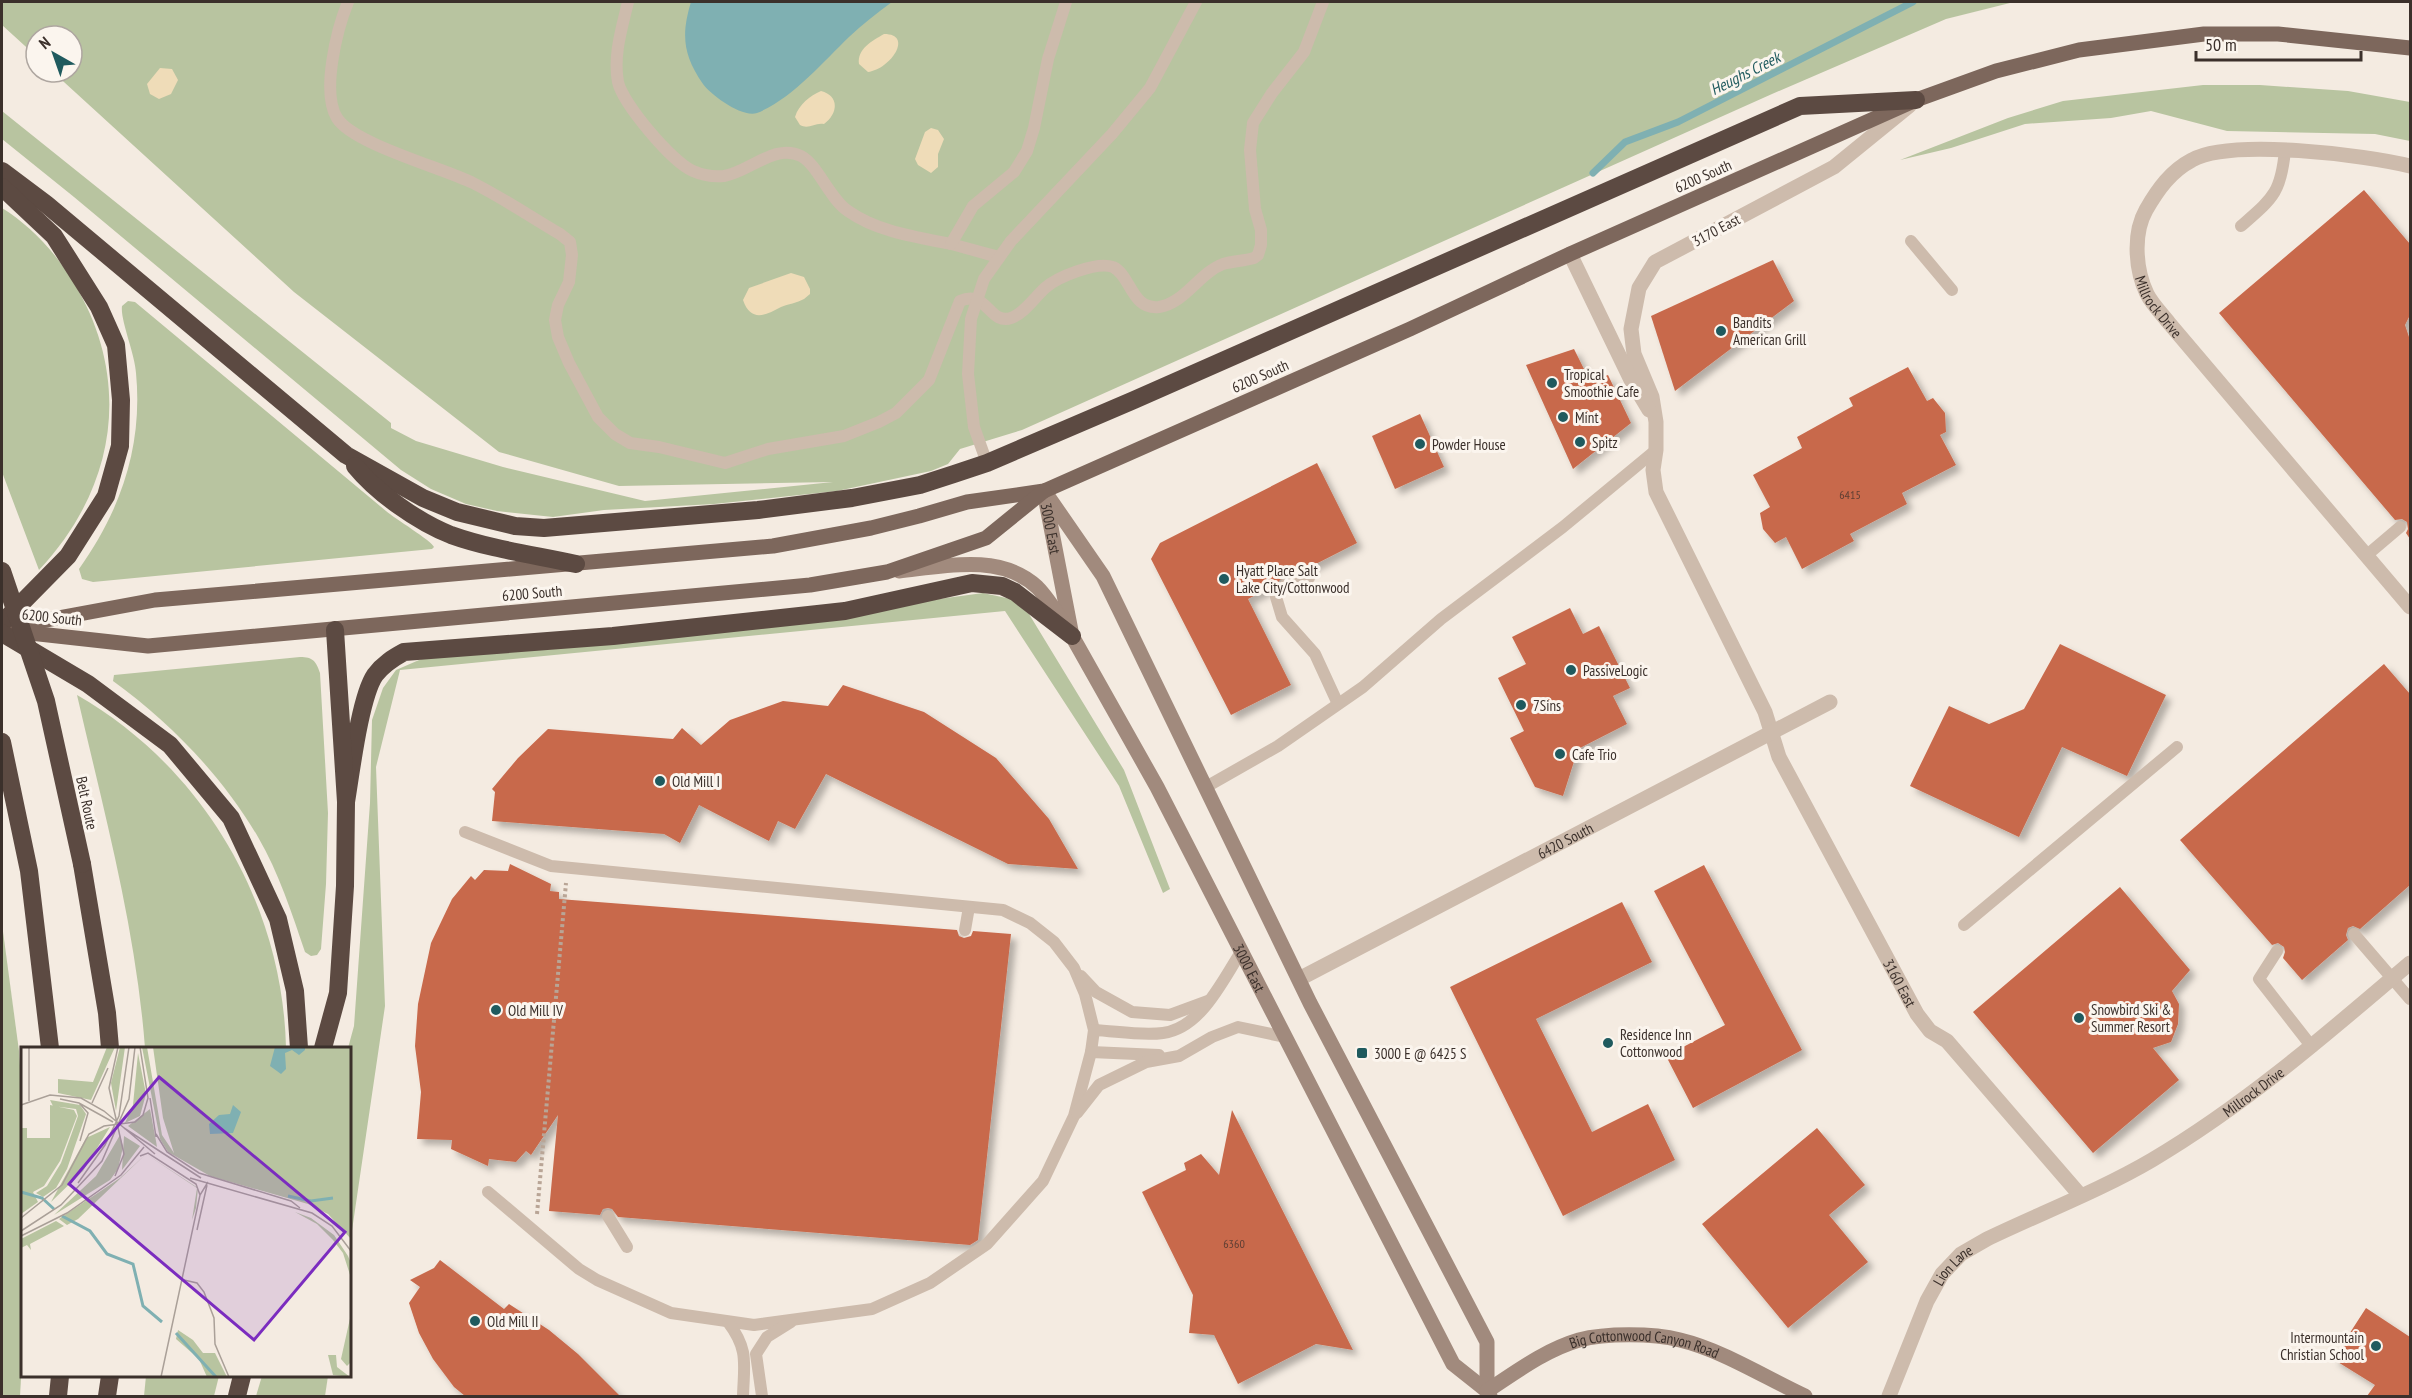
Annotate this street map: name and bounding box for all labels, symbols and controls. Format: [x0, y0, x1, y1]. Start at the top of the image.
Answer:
north arrow [24, 24, 84, 84]
scale bar [2196, 24, 2361, 62]
text: N [35, 32, 54, 53]
text: 50 m [2205, 33, 2237, 56]
water label: Heughs Creek [1707, 46, 1785, 99]
street label: 6200 South [1672, 155, 1734, 197]
street label: 3170 East [1689, 209, 1743, 251]
street label: Millrock Drive [2131, 273, 2187, 341]
place label: Bandits American Grill [1733, 313, 1807, 349]
marker: Bandits American Grill [1714, 324, 1728, 338]
street label: 6200 South [1229, 355, 1291, 397]
place label: Tropical Smoothie Cafe [1564, 365, 1639, 401]
marker: Tropical Smoothie Cafe [1545, 376, 1559, 390]
place label: Mint [1575, 408, 1599, 427]
marker: Mint [1556, 410, 1570, 424]
place label: Spitz [1592, 433, 1618, 452]
place label: Powder House [1432, 435, 1506, 454]
marker: Spitz [1573, 435, 1587, 449]
marker: Powder House [1413, 437, 1427, 451]
house number: 6415 [1839, 487, 1861, 502]
street label: 3000 East [1037, 501, 1065, 556]
place label: Hyatt Place Salt Lake City/Cottonwood [1236, 561, 1350, 597]
marker: Hyatt Place Salt Lake City/Cottonwood [1217, 572, 1231, 586]
street label: 6200 South [501, 581, 563, 605]
street label: 6200 South [21, 604, 83, 630]
place label: PassiveLogic [1583, 661, 1649, 680]
marker: PassiveLogic [1564, 663, 1578, 677]
place label: 7Sins [1533, 696, 1561, 715]
marker: 7Sins [1514, 698, 1528, 712]
place label: Cafe Trio [1572, 745, 1617, 764]
marker: Cafe Trio [1553, 747, 1567, 761]
place label: Old Mill I [672, 772, 720, 791]
marker: Old Mill I [653, 774, 667, 788]
street label: Belt Route [72, 775, 102, 831]
street label: 6420 South [1534, 818, 1596, 863]
street label: 3000 East [1229, 940, 1270, 995]
street label: 3160 East [1880, 955, 1921, 1010]
place label: Snowbird Ski & Summer Resort [2091, 1000, 2171, 1036]
place label: Old Mill IV [508, 1001, 563, 1020]
marker: Old Mill IV [489, 1003, 503, 1017]
marker: Snowbird Ski & Summer Resort [2072, 1011, 2086, 1025]
place label: Residence Inn Cottonwood [1620, 1025, 1692, 1061]
marker: Residence Inn Cottonwood [1601, 1036, 1615, 1050]
place label: 3000 E @ 6425 S [1374, 1044, 1466, 1063]
marker: 3000 E @ 6425 S [1355, 1046, 1369, 1060]
inset map [21, 1047, 351, 1377]
street label: Millrock Drive [2219, 1062, 2288, 1121]
house number: 6360 [1223, 1236, 1245, 1251]
street label: Lion Lane [1928, 1240, 1976, 1289]
place label: Old Mill II [487, 1312, 538, 1331]
marker: Old Mill II [468, 1314, 482, 1328]
street label: Big Cottonwood Canyon Road [1567, 1325, 1722, 1362]
place label: Intermountain Christian School [2280, 1328, 2364, 1364]
marker: Intermountain Christian School [2369, 1339, 2383, 1353]

